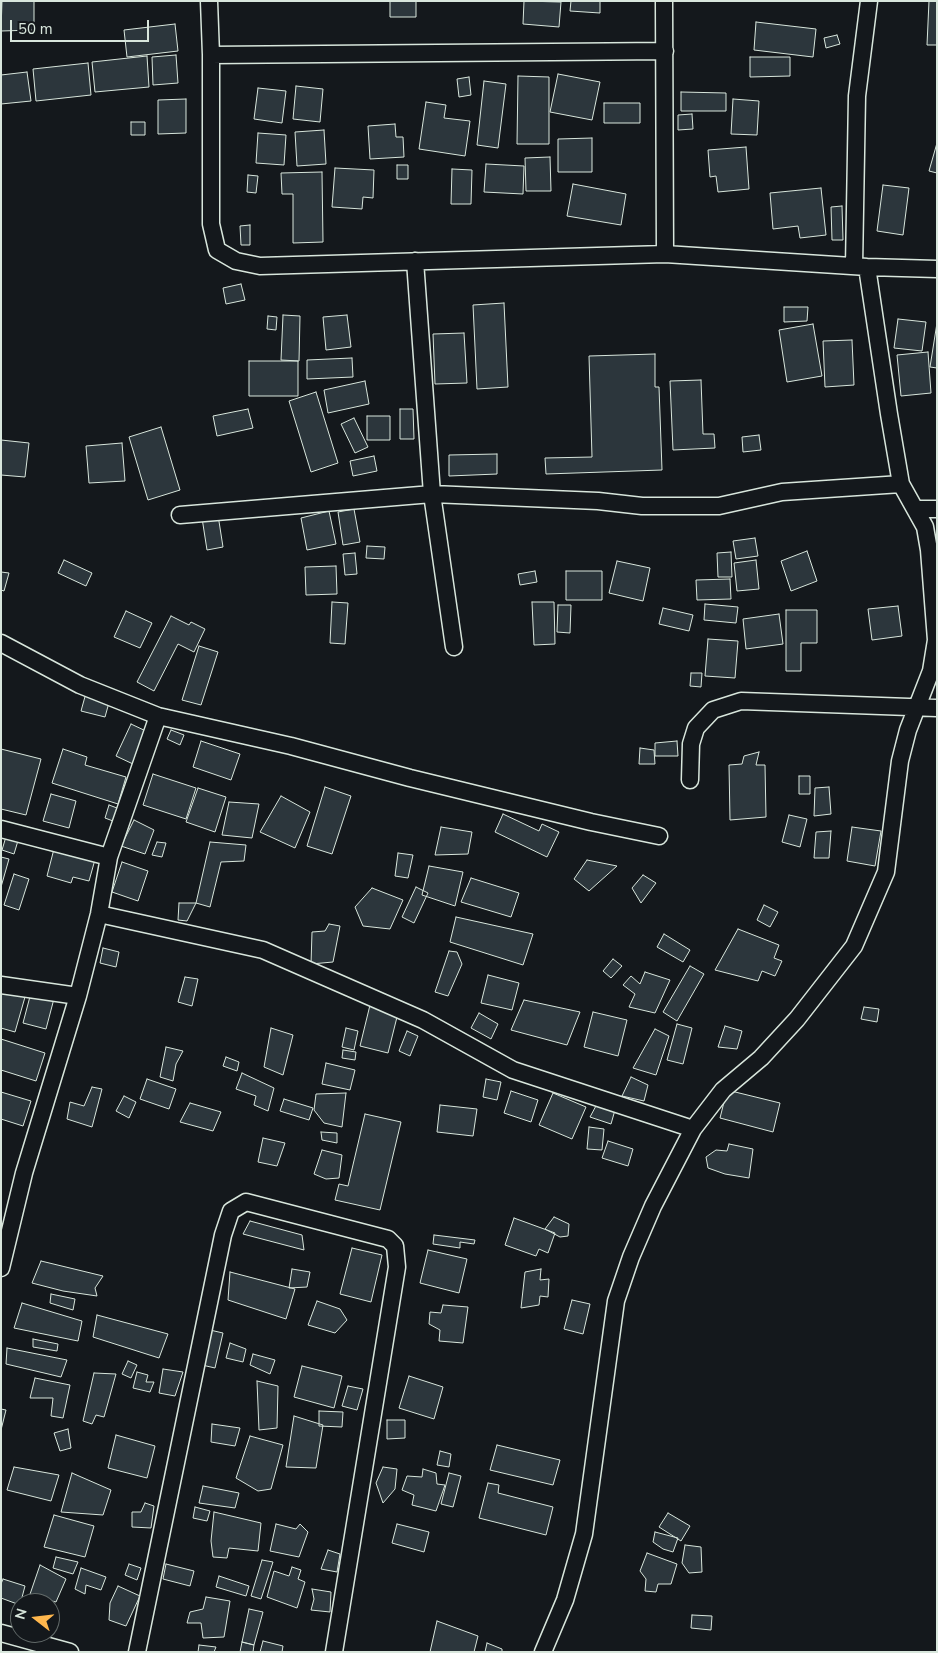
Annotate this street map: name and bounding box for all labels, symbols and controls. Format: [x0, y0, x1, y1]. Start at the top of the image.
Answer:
scale bar [12, 10, 151, 42]
text: 50 m [18, 19, 53, 39]
north arrow [10, 1593, 60, 1643]
text: N [10, 1606, 32, 1622]

